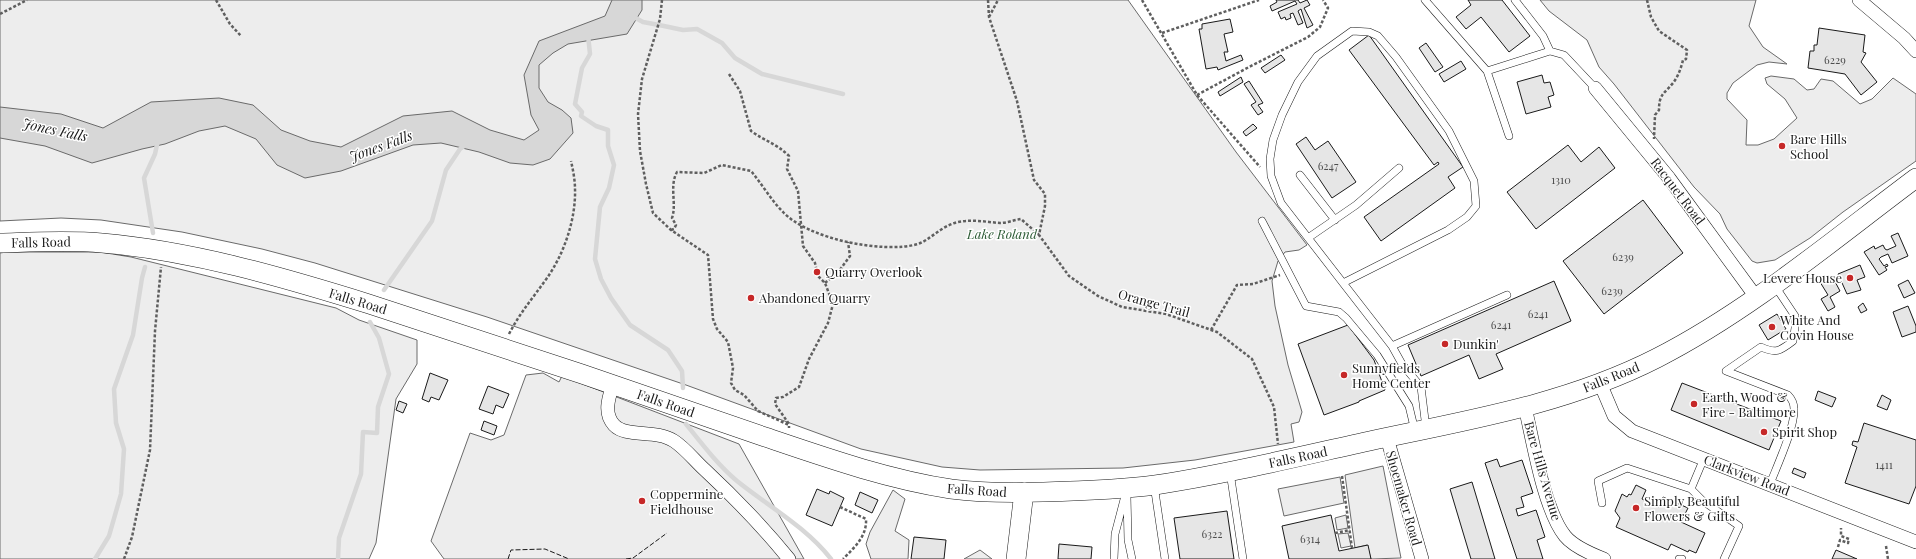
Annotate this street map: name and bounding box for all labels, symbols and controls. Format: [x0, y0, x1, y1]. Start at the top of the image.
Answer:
house number: 6229 [1824, 52, 1846, 67]
water label: Jones Falls [21, 113, 90, 146]
water label: Jones Falls [347, 125, 416, 166]
place label: Bare Hills School [1790, 130, 1847, 162]
marker: Bare Hills School [1777, 141, 1787, 151]
street label: Racquet Road [1648, 154, 1709, 228]
house number: 6247 [1318, 158, 1339, 173]
house number: 1310 [1551, 172, 1571, 187]
park label: Lake Roland [966, 225, 1038, 242]
street label: Falls Road [11, 232, 71, 251]
house number: 6239 [1612, 249, 1634, 264]
place label: Quarry Overlook [825, 263, 923, 280]
marker: Quarry Overlook [812, 267, 822, 277]
place label: Levere House [1763, 269, 1842, 286]
marker: Levere House [1845, 273, 1855, 283]
house number: 6239 [1601, 283, 1623, 298]
street label: Falls Road [327, 284, 390, 318]
street label: Orange Trail [1116, 285, 1192, 320]
place label: Abandoned Quarry [758, 289, 871, 306]
marker: Abandoned Quarry [746, 293, 756, 303]
house number: 6241 [1528, 306, 1548, 321]
place label: White And Covin House [1779, 311, 1854, 343]
house number: 6241 [1491, 317, 1511, 332]
marker: White And Covin House [1767, 322, 1777, 332]
place label: Dunkin' [1453, 335, 1499, 352]
marker: Dunkin' [1440, 339, 1450, 349]
street label: Falls Road [1580, 357, 1642, 396]
place label: Sunnyfields Home Center [1352, 359, 1431, 391]
marker: Sunnyfields Home Center [1339, 370, 1349, 380]
street label: Falls Road [635, 385, 698, 420]
place label: Earth, Wood & Fire - Baltimore [1702, 388, 1796, 420]
marker: Earth, Wood & Fire - Baltimore [1689, 399, 1699, 409]
street label: Bare Hills Avenue [1521, 419, 1566, 523]
place label: Spirit Shop [1772, 423, 1837, 440]
marker: Spirit Shop [1759, 427, 1769, 437]
street label: Falls Road [1267, 442, 1329, 471]
street label: Shoemaker Road [1383, 448, 1426, 548]
street label: Clarkview Road [1702, 450, 1793, 499]
house number: 1411 [1875, 457, 1893, 472]
street label: Falls Road [947, 479, 1008, 500]
place label: Coppermine Fieldhouse [650, 485, 724, 517]
place label: Simply Beautiful Flowers & Gifts [1644, 492, 1740, 524]
marker: Coppermine Fieldhouse [637, 496, 647, 506]
marker: Simply Beautiful Flowers & Gifts [1631, 503, 1641, 513]
house number: 6322 [1201, 526, 1223, 541]
house number: 6314 [1300, 531, 1321, 546]

